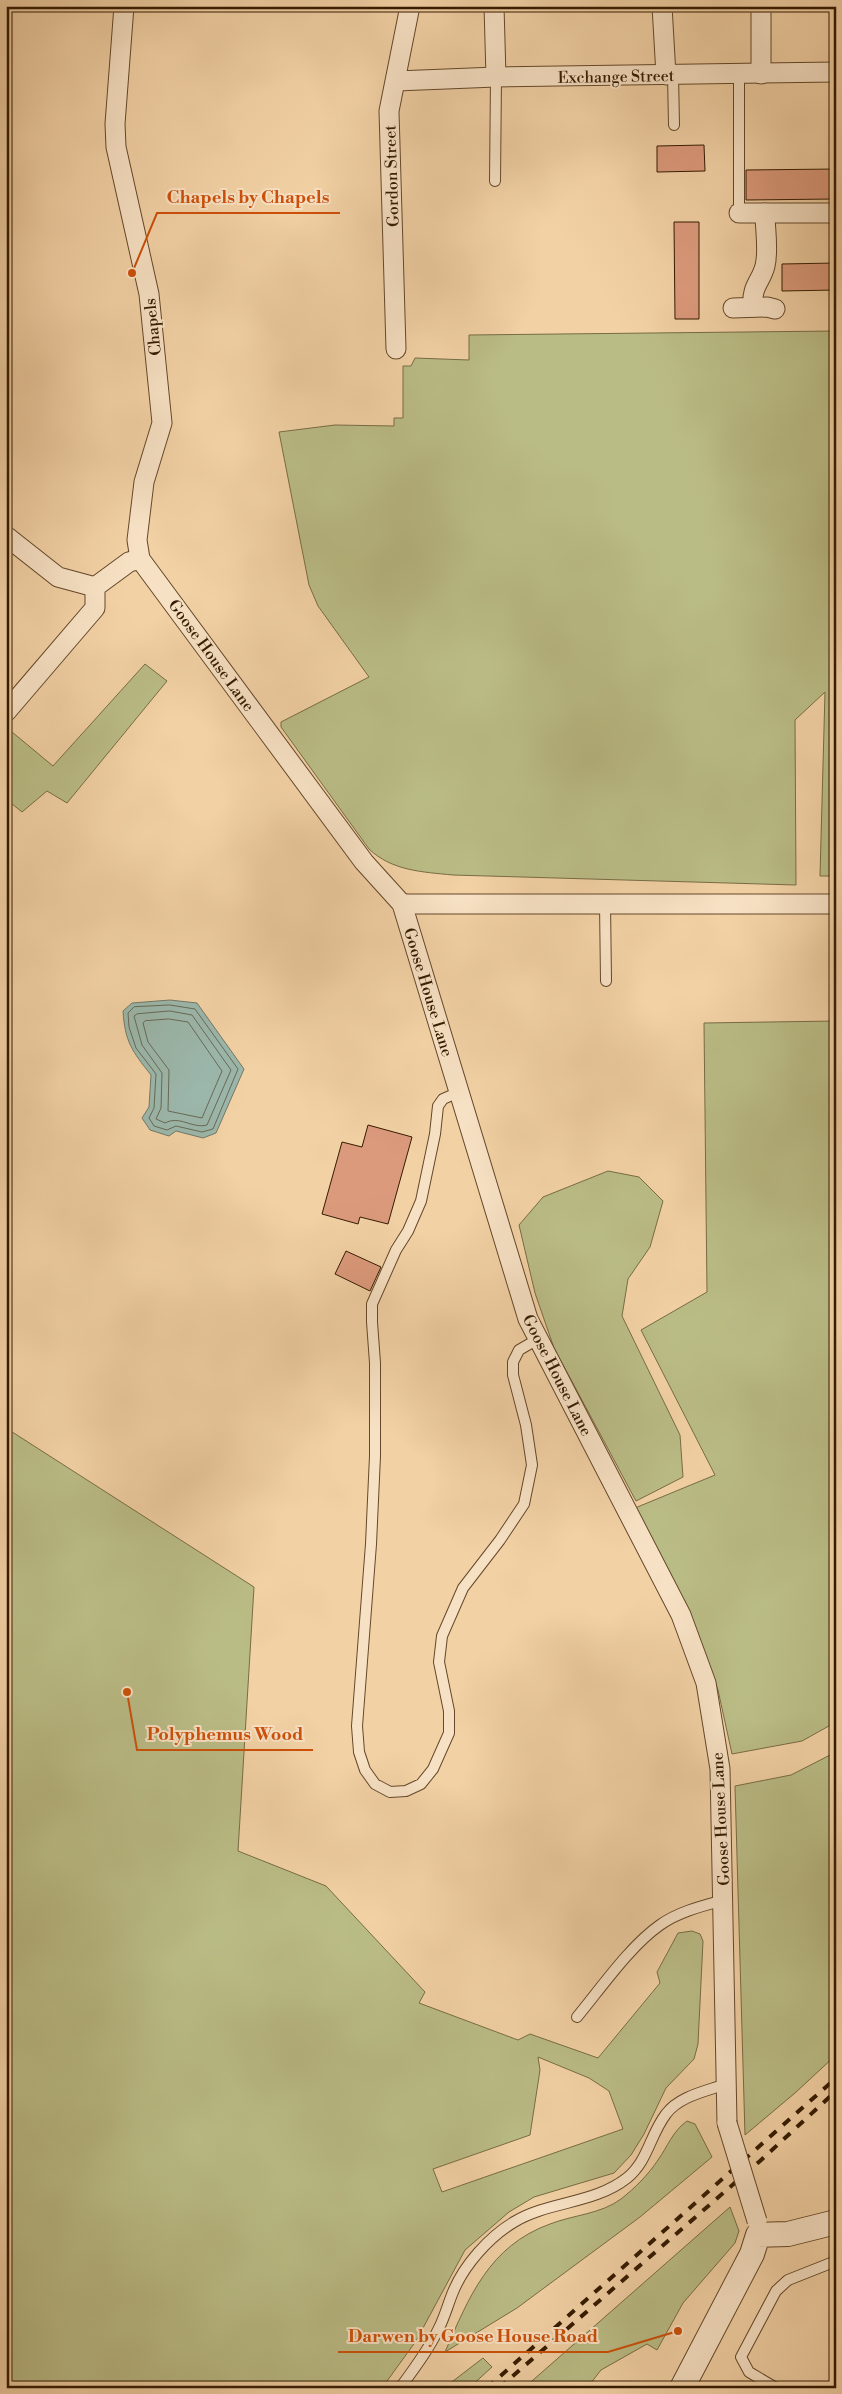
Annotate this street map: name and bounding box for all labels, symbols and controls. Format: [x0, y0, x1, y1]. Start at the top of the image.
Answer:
street label: Exchange Street [557, 66, 675, 88]
street label: Gordon Street [380, 124, 404, 227]
callout: Chapels by Chapels [157, 180, 340, 213]
text: Chapels by Chapels [167, 186, 330, 209]
street label: Chapels [140, 297, 166, 357]
street label: Goose House Lane [164, 596, 259, 716]
street label: Goose House Lane [399, 925, 457, 1059]
street label: Goose House Lane [518, 1311, 596, 1440]
callout: Polyphemus Wood [137, 1717, 313, 1750]
text: Polyphemus Wood [147, 1723, 303, 1746]
street label: Goose House Lane [708, 1752, 734, 1886]
callout: Darwen by Goose House Road [338, 2319, 608, 2352]
text: Darwen by Goose House Road [348, 2325, 598, 2348]

